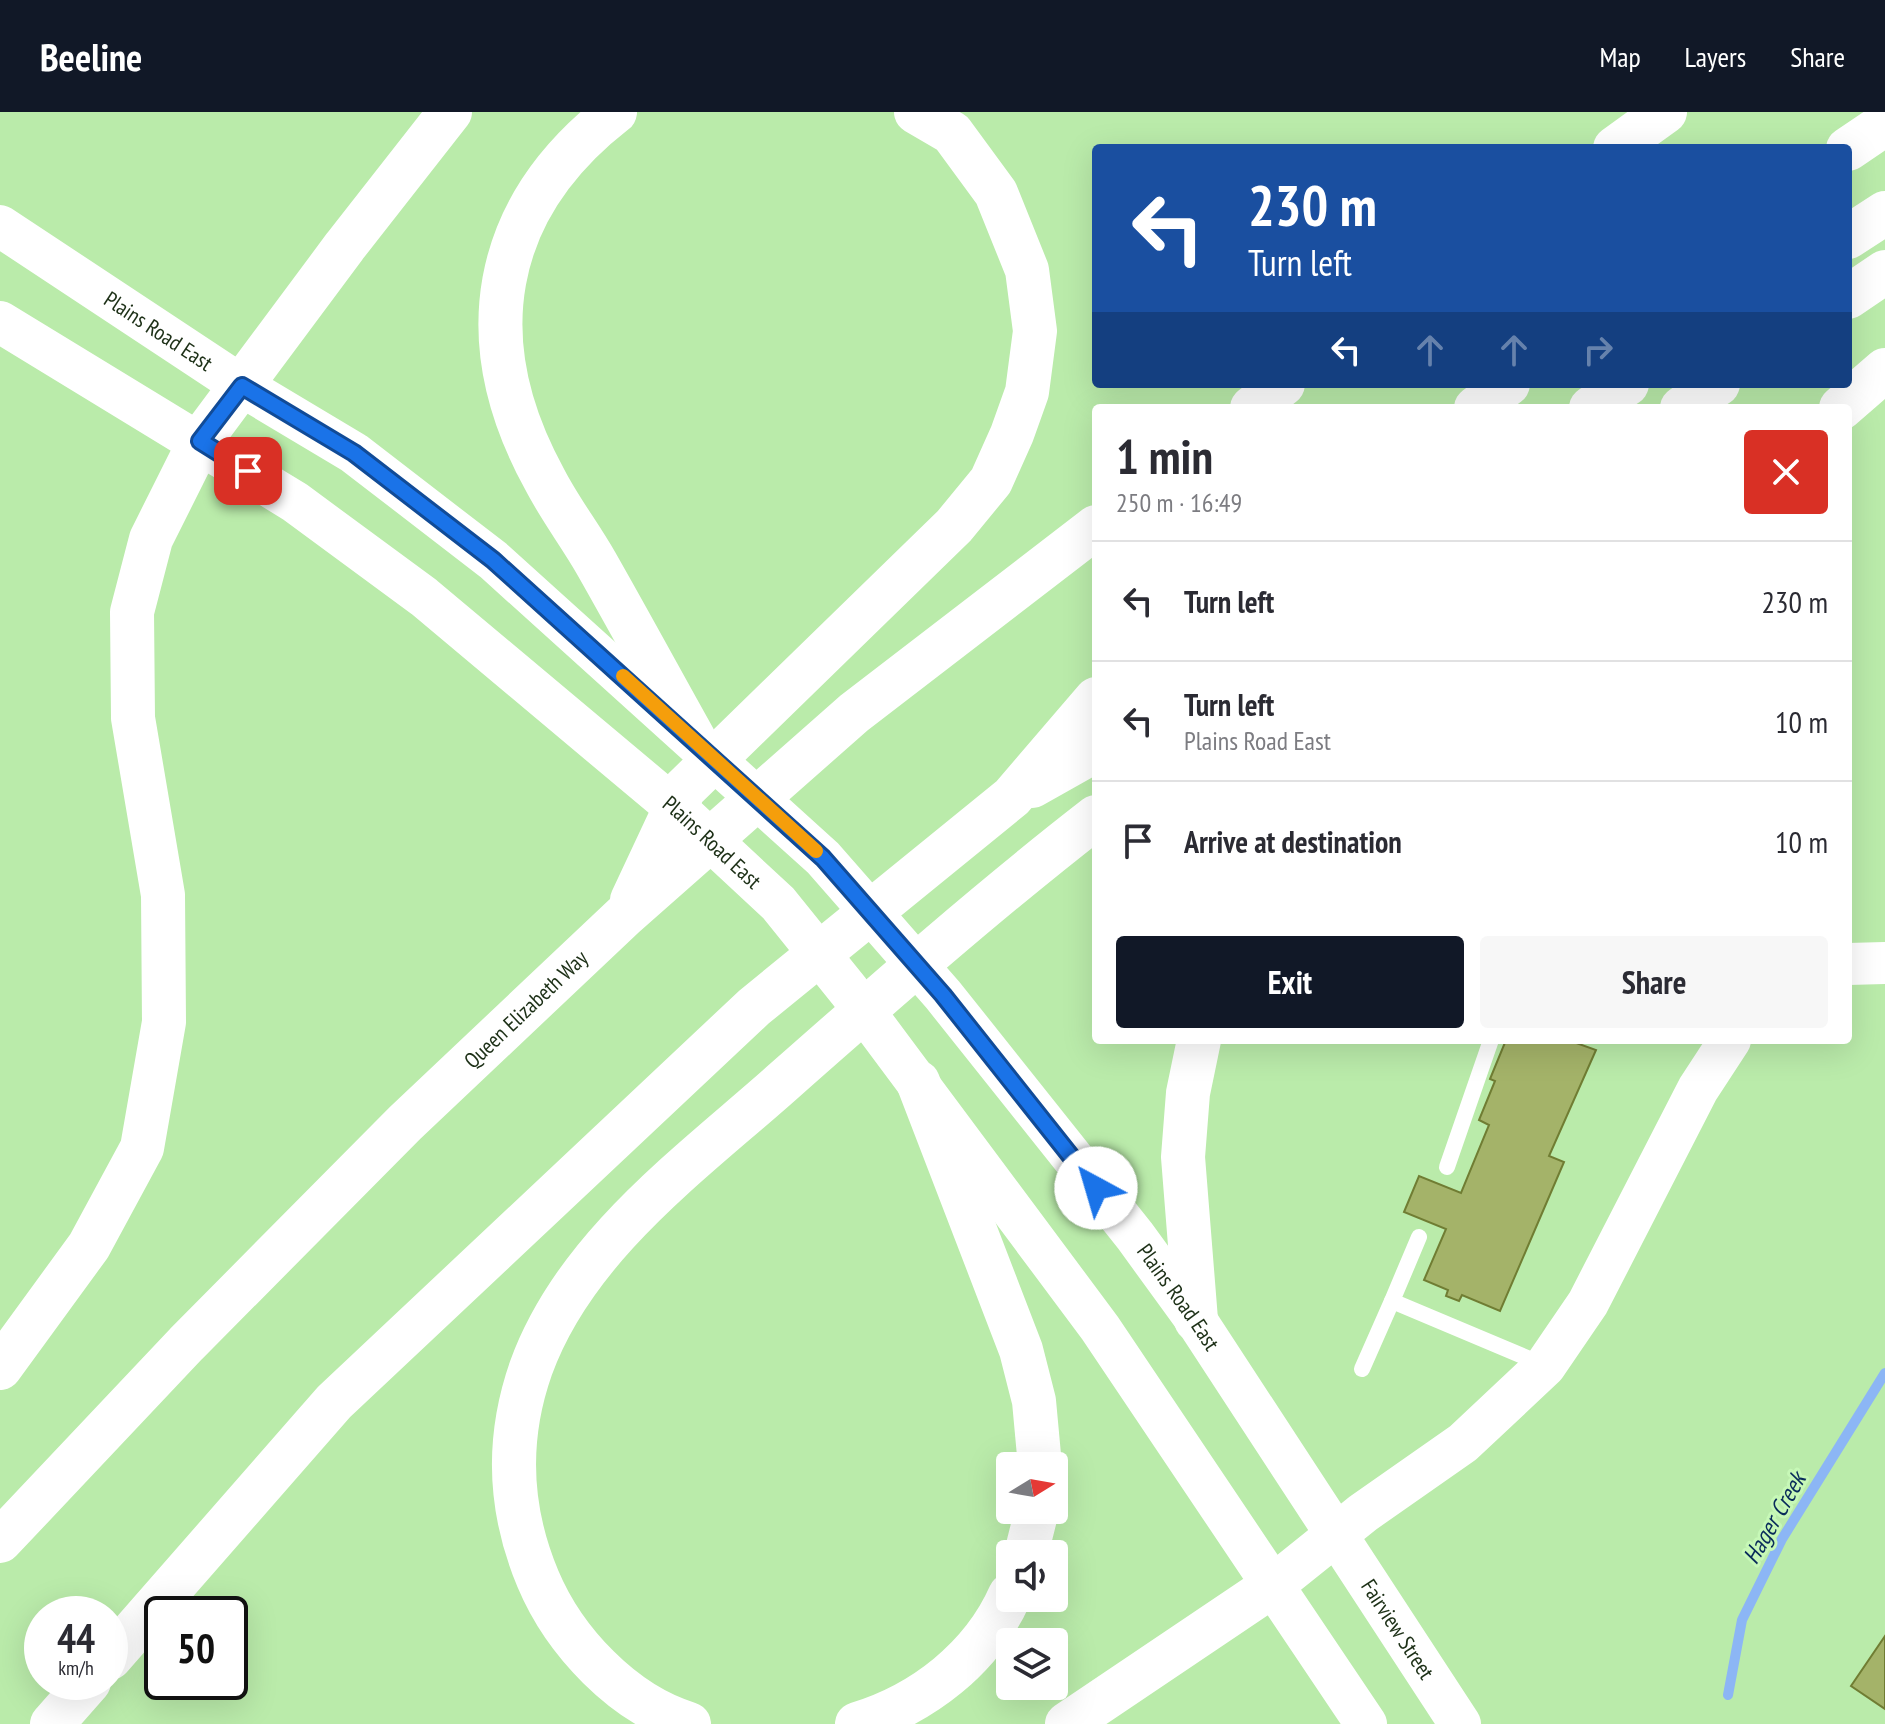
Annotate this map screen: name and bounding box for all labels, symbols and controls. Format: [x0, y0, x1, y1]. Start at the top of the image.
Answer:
text: Beeline [40, 32, 142, 81]
text: Map [1599, 38, 1641, 75]
text: Layers [1685, 38, 1746, 75]
text: Share [1790, 38, 1845, 75]
text: 230 m [1248, 169, 1377, 241]
icon: left [1116, 176, 1220, 280]
text: Turn left [1248, 239, 1352, 286]
street label: Plains Road East [99, 285, 218, 377]
icon: left [1324, 328, 1368, 372]
icon: ahead [1408, 328, 1452, 372]
icon: ahead [1492, 328, 1536, 372]
icon: right [1576, 328, 1620, 372]
text: 1 min [1116, 425, 1213, 487]
button: close [1744, 430, 1828, 514]
pin [214, 437, 282, 505]
icon: arrive [226, 449, 270, 493]
text: 250 m · 16:49 [1116, 486, 1242, 519]
icon: left [1116, 579, 1160, 623]
text: Turn left [1184, 582, 1274, 621]
text: 230 m [1762, 582, 1828, 621]
text: Turn left [1184, 685, 1274, 724]
icon: left [1116, 699, 1160, 743]
text: 10 m [1775, 702, 1828, 741]
text: Plains Road East [1184, 724, 1331, 757]
street label: Plains Road East [657, 789, 767, 894]
icon: arrive [1116, 819, 1160, 863]
text: Arrive at destination [1184, 822, 1402, 861]
text: 10 m [1775, 822, 1828, 861]
button: Exit [1116, 936, 1464, 1028]
button: Share [1480, 936, 1828, 1028]
street label: Queen Elizabeth Way [458, 943, 594, 1074]
position arrow [1054, 1146, 1138, 1230]
street label: Plains Road East [1131, 1238, 1226, 1356]
north arrow [996, 1452, 1068, 1524]
map controls [996, 1452, 1068, 1700]
water label: Hager Creek [1735, 1464, 1814, 1569]
button: sound [996, 1540, 1068, 1612]
street label: Fairview Street [1355, 1574, 1441, 1684]
speed limit sign: 50 [144, 1596, 248, 1700]
text: 44 [57, 1612, 95, 1664]
button: layers [996, 1628, 1068, 1700]
text: km/h [58, 1655, 94, 1681]

